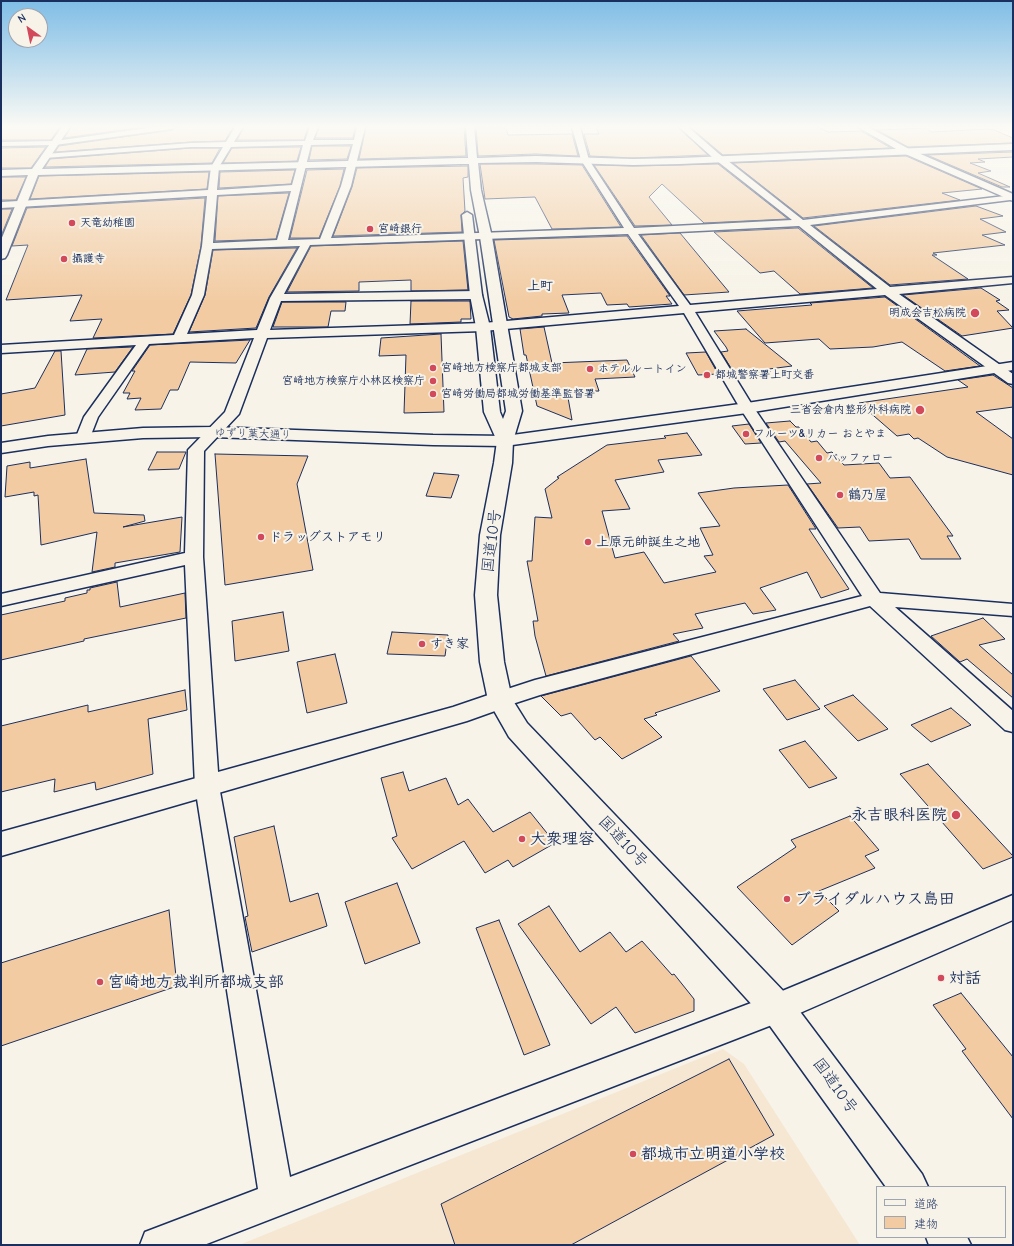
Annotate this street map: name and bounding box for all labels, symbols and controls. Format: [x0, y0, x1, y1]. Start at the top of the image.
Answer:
north arrow [8, 8, 48, 48]
text: N [15, 11, 28, 26]
place label: 天竜幼稚園 [80, 216, 135, 230]
marker: 天竜幼稚園 [67, 218, 77, 228]
place label: 宮崎銀行 [378, 222, 422, 236]
marker: 宮崎銀行 [365, 224, 375, 234]
place label: 攝護寺 [72, 252, 105, 266]
marker: 攝護寺 [59, 254, 69, 264]
district label: 上町 [527, 278, 553, 294]
place label: 明成会吉松病院 [889, 306, 966, 320]
marker: 明成会吉松病院 [969, 307, 981, 319]
place label: 宮崎地方検察庁都城支部 [441, 361, 562, 375]
place label: ホテルルートイン [598, 362, 686, 376]
marker: 宮崎地方検察庁都城支部 [428, 363, 438, 373]
marker: ホテルルートイン [585, 364, 595, 374]
place label: 都城警察署上町交番 [715, 368, 814, 382]
marker: 都城警察署上町交番 [702, 370, 712, 380]
place label: 宮崎地方検察庁小林区検察庁 [282, 374, 425, 388]
marker: 宮崎地方検察庁小林区検察庁 [428, 376, 438, 386]
place label: 宮崎労働局都城労働基準監督署 [441, 387, 595, 401]
marker: 宮崎労働局都城労働基準監督署 [428, 389, 438, 399]
place label: 三省会倉内整形外科病院 [790, 403, 911, 417]
marker: 三省会倉内整形外科病院 [914, 404, 926, 416]
street label: ゆずり葉大通り [214, 426, 292, 442]
place label: フルーツ&リカー おとやま [754, 427, 886, 441]
marker: フルーツ&リカー おとやま [741, 429, 751, 439]
place label: バッファロー [827, 451, 893, 465]
marker: バッファロー [814, 453, 824, 463]
place label: 鶴乃屋 [848, 487, 887, 503]
marker: 鶴乃屋 [835, 490, 845, 500]
street label: 国道10号 [479, 508, 505, 574]
place label: ドラッグストアモリ [269, 529, 386, 545]
marker: ドラッグストアモリ [256, 532, 266, 542]
place label: 上原元帥誕生之地 [596, 534, 700, 550]
marker: 上原元帥誕生之地 [583, 537, 593, 547]
place label: すき家 [430, 636, 469, 652]
marker: すき家 [417, 639, 427, 649]
place label: 永吉眼科医院 [851, 805, 947, 825]
marker: 永吉眼科医院 [950, 809, 962, 821]
street label: 国道10号 [594, 812, 652, 872]
place label: 大衆理容 [530, 829, 594, 849]
marker: 大衆理容 [517, 834, 527, 844]
place label: ブライダルハウス島田 [795, 889, 955, 909]
marker: ブライダルハウス島田 [782, 894, 792, 904]
place label: 対話 [949, 968, 981, 988]
place label: 宮崎地方裁判所都城支部 [108, 972, 284, 992]
marker: 対話 [936, 973, 946, 983]
marker: 宮崎地方裁判所都城支部 [95, 977, 105, 987]
street label: 国道10号 [808, 1054, 862, 1118]
place label: 都城市立明道小学校 [641, 1144, 785, 1164]
marker: 都城市立明道小学校 [628, 1149, 638, 1159]
legend [876, 1186, 1006, 1238]
text: 道路 [914, 1197, 938, 1211]
text: 建物 [914, 1217, 938, 1231]

